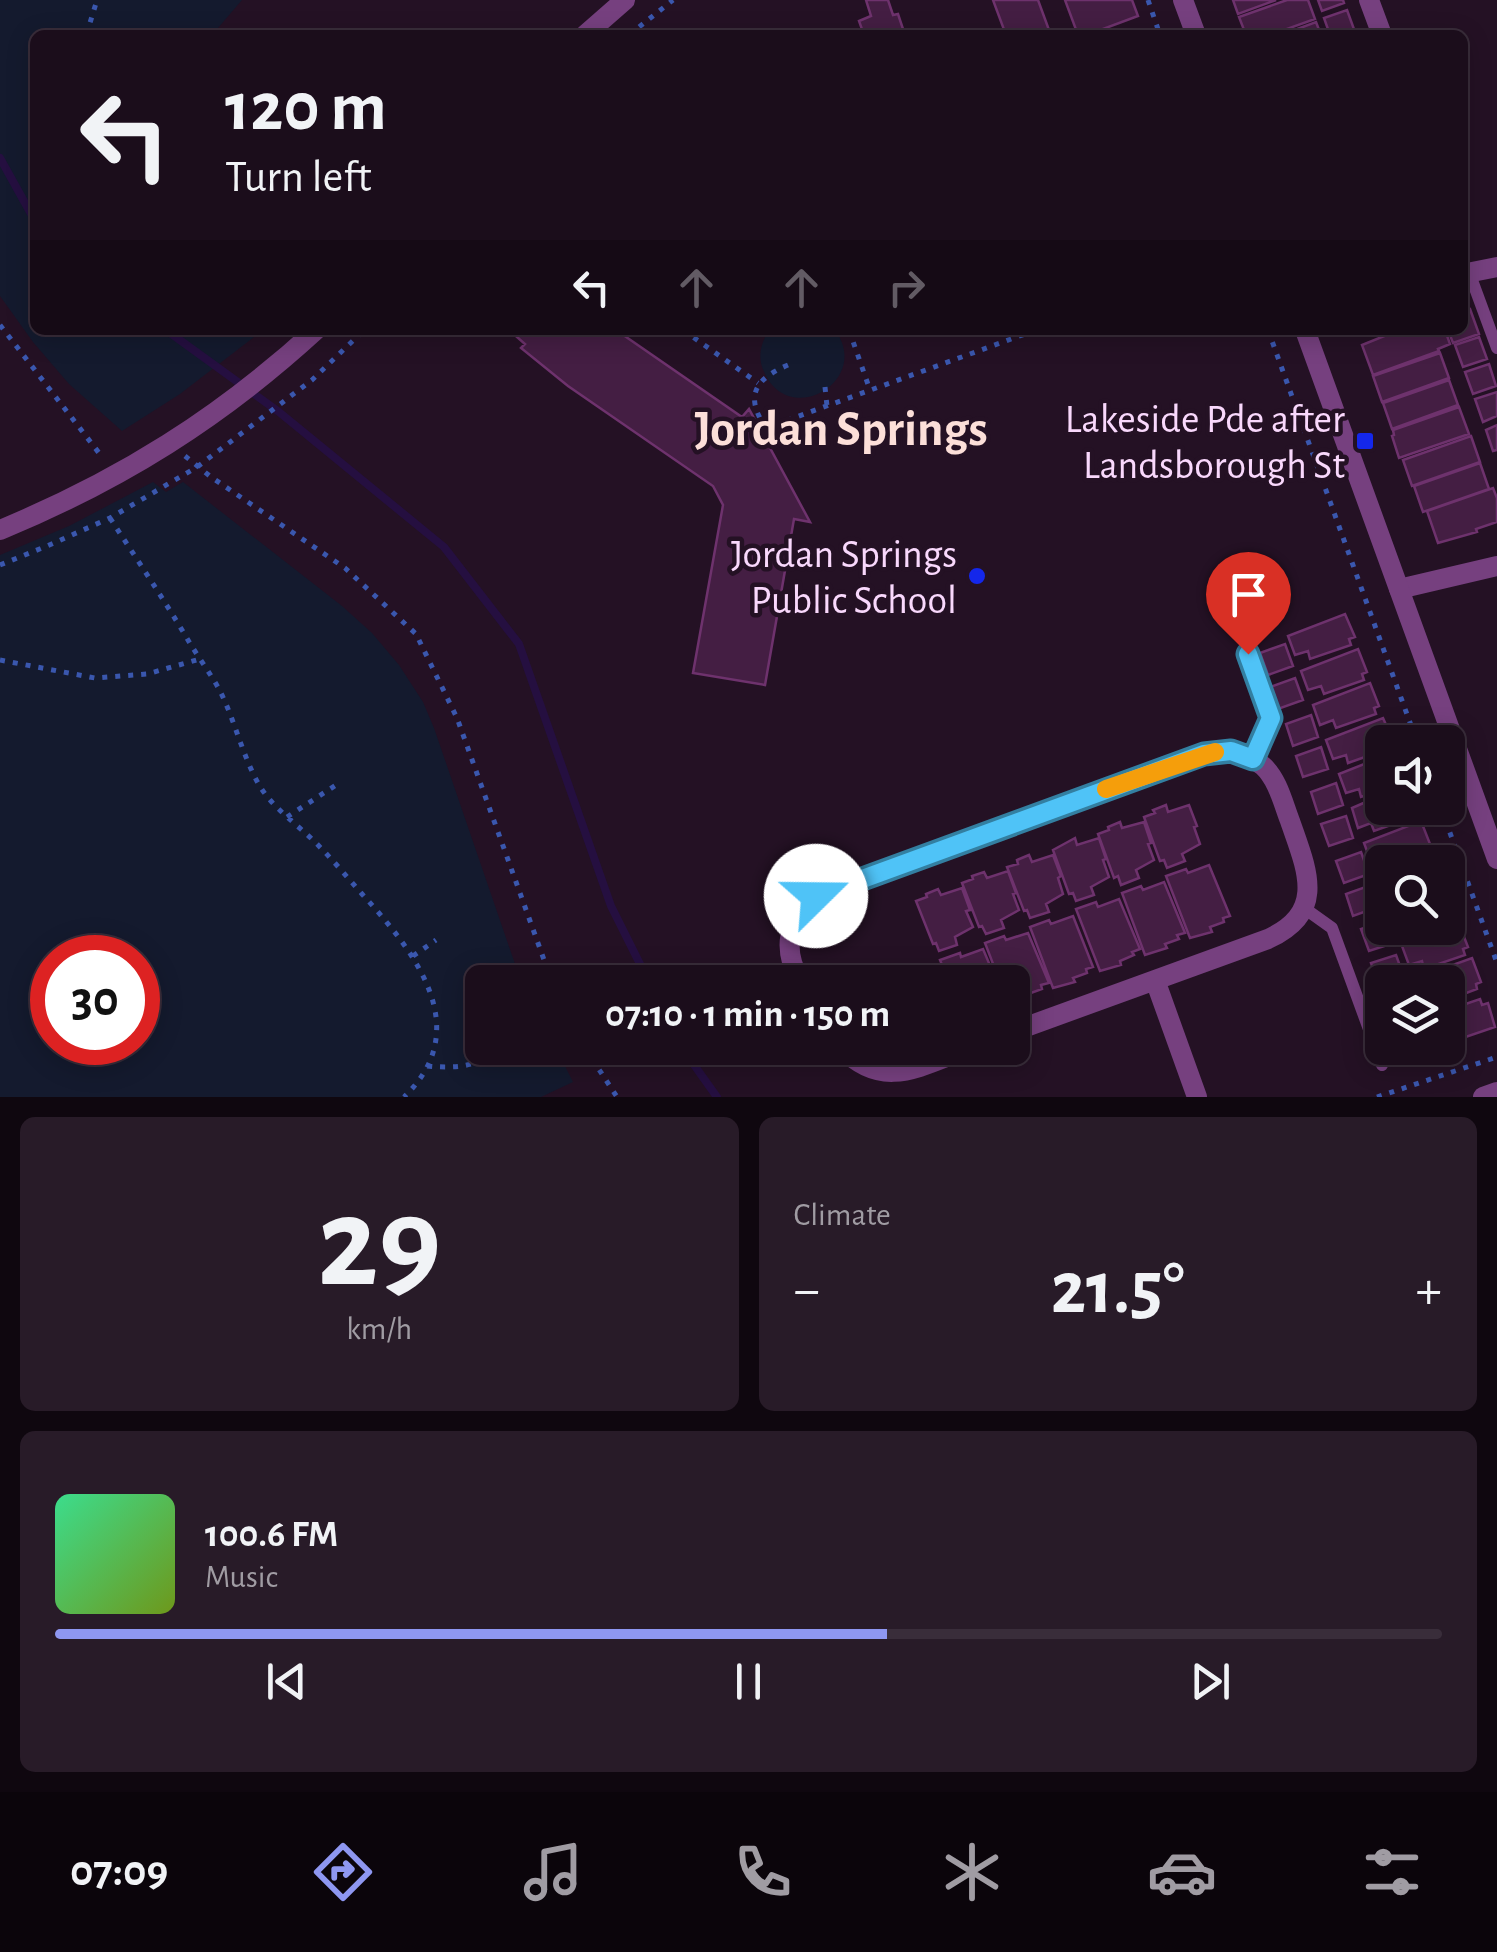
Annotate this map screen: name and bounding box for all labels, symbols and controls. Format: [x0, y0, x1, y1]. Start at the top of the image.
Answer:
icon: left [60, 70, 190, 200]
text: 120 m [225, 73, 387, 143]
text: Turn left [225, 155, 372, 200]
icon: left [564, 260, 619, 315]
icon: ahead [669, 260, 724, 315]
icon: ahead [774, 260, 829, 315]
icon: right [879, 260, 934, 315]
place label: Lakeside Pde after Landsborough St [1065, 400, 1345, 486]
district label: Jordan Springs [694, 405, 988, 455]
marker: Lakeside Pde after Landsborough St [1354, 430, 1376, 452]
place label: Jordan Springs Public School [731, 535, 957, 621]
pin [1206, 552, 1291, 655]
marker: Jordan Springs Public School [966, 565, 988, 587]
icon: arrive [1221, 567, 1276, 622]
map controls [1365, 725, 1465, 1065]
button: sound [1365, 725, 1465, 825]
position arrow [764, 844, 868, 948]
button: search [1365, 845, 1465, 945]
speed limit sign: 30 [30, 935, 160, 1065]
button: layers [1365, 965, 1465, 1065]
text: 07:10 · 1 min · 150 m [605, 996, 890, 1034]
text: 29 [317, 1180, 441, 1310]
text: Climate [794, 1199, 891, 1231]
text: 21.5° [1051, 1252, 1185, 1327]
text: − [794, 1263, 820, 1318]
text: + [1416, 1263, 1442, 1318]
text: km/h [346, 1313, 412, 1345]
text: 100.6 FM [205, 1516, 338, 1554]
text: Music [205, 1561, 278, 1593]
icon: previous [259, 1654, 314, 1709]
icon: pause [721, 1654, 776, 1709]
icon: next [1183, 1654, 1238, 1709]
icon: directions [308, 1837, 378, 1907]
icon: music [518, 1837, 588, 1907]
icon: phone [728, 1837, 798, 1907]
icon: climate [937, 1837, 1007, 1907]
icon: car [1147, 1837, 1217, 1907]
icon: filters [1357, 1837, 1427, 1907]
text: 07:09 [70, 1849, 168, 1894]

